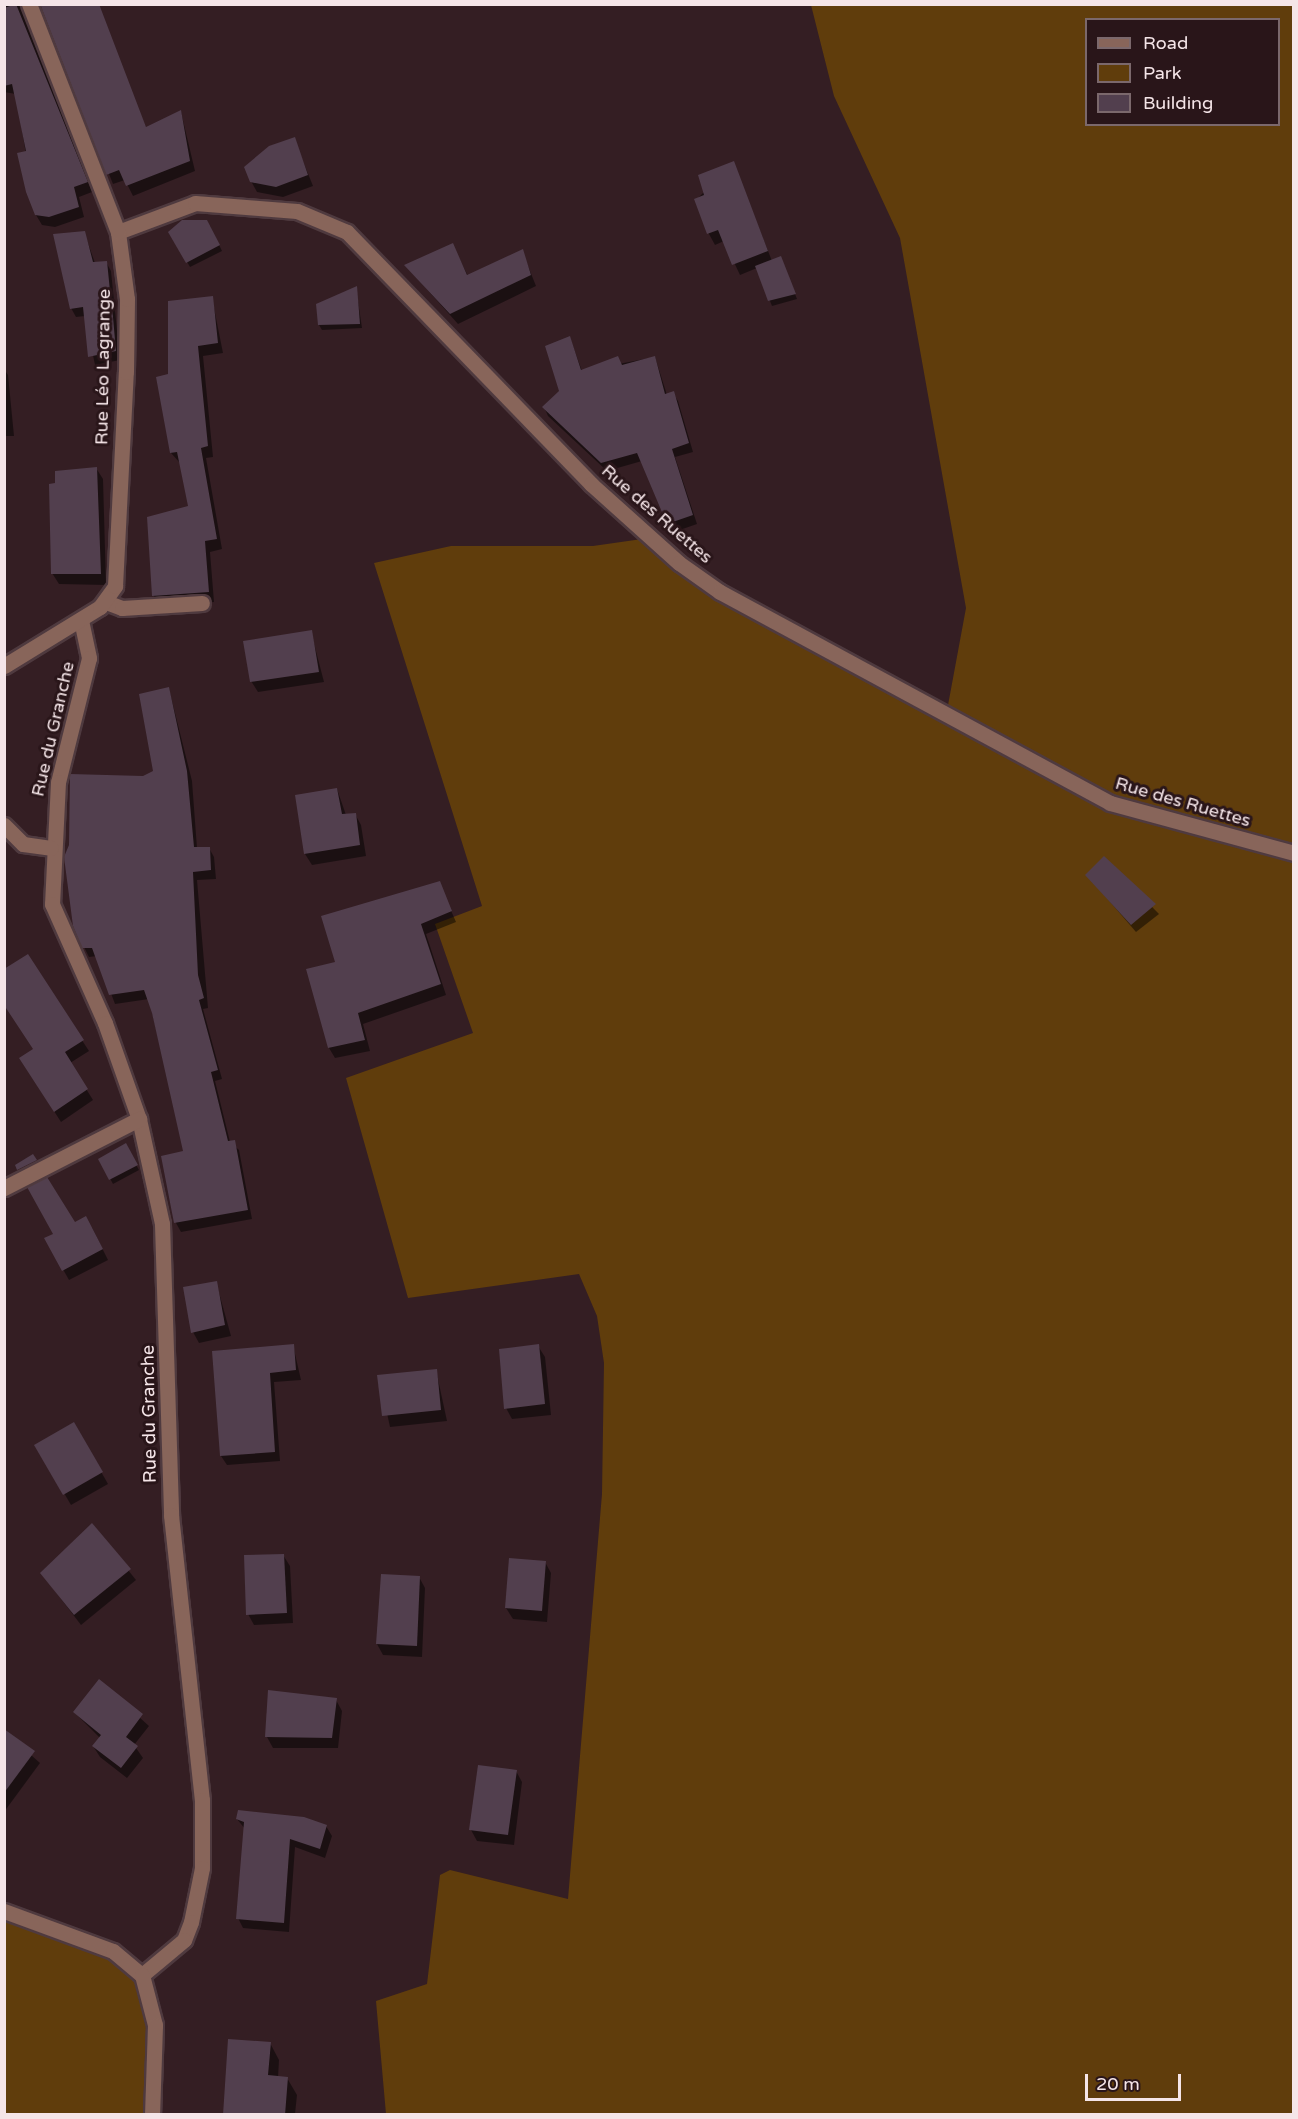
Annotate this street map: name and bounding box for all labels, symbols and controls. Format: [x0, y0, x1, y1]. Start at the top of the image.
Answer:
legend [1085, 18, 1280, 126]
text: Road [1143, 32, 1188, 54]
text: Park [1143, 62, 1181, 84]
text: Building [1143, 92, 1213, 114]
street label: Rue Léo Lagrange [91, 289, 115, 445]
street label: Rue des Ruettes [597, 460, 717, 568]
street label: Rue du Granche [27, 659, 79, 799]
street label: Rue des Ruettes [1113, 772, 1253, 832]
street label: Rue du Granche [137, 1345, 161, 1483]
scale bar [1088, 2062, 1184, 2100]
text: 20 m [1096, 2073, 1140, 2095]

